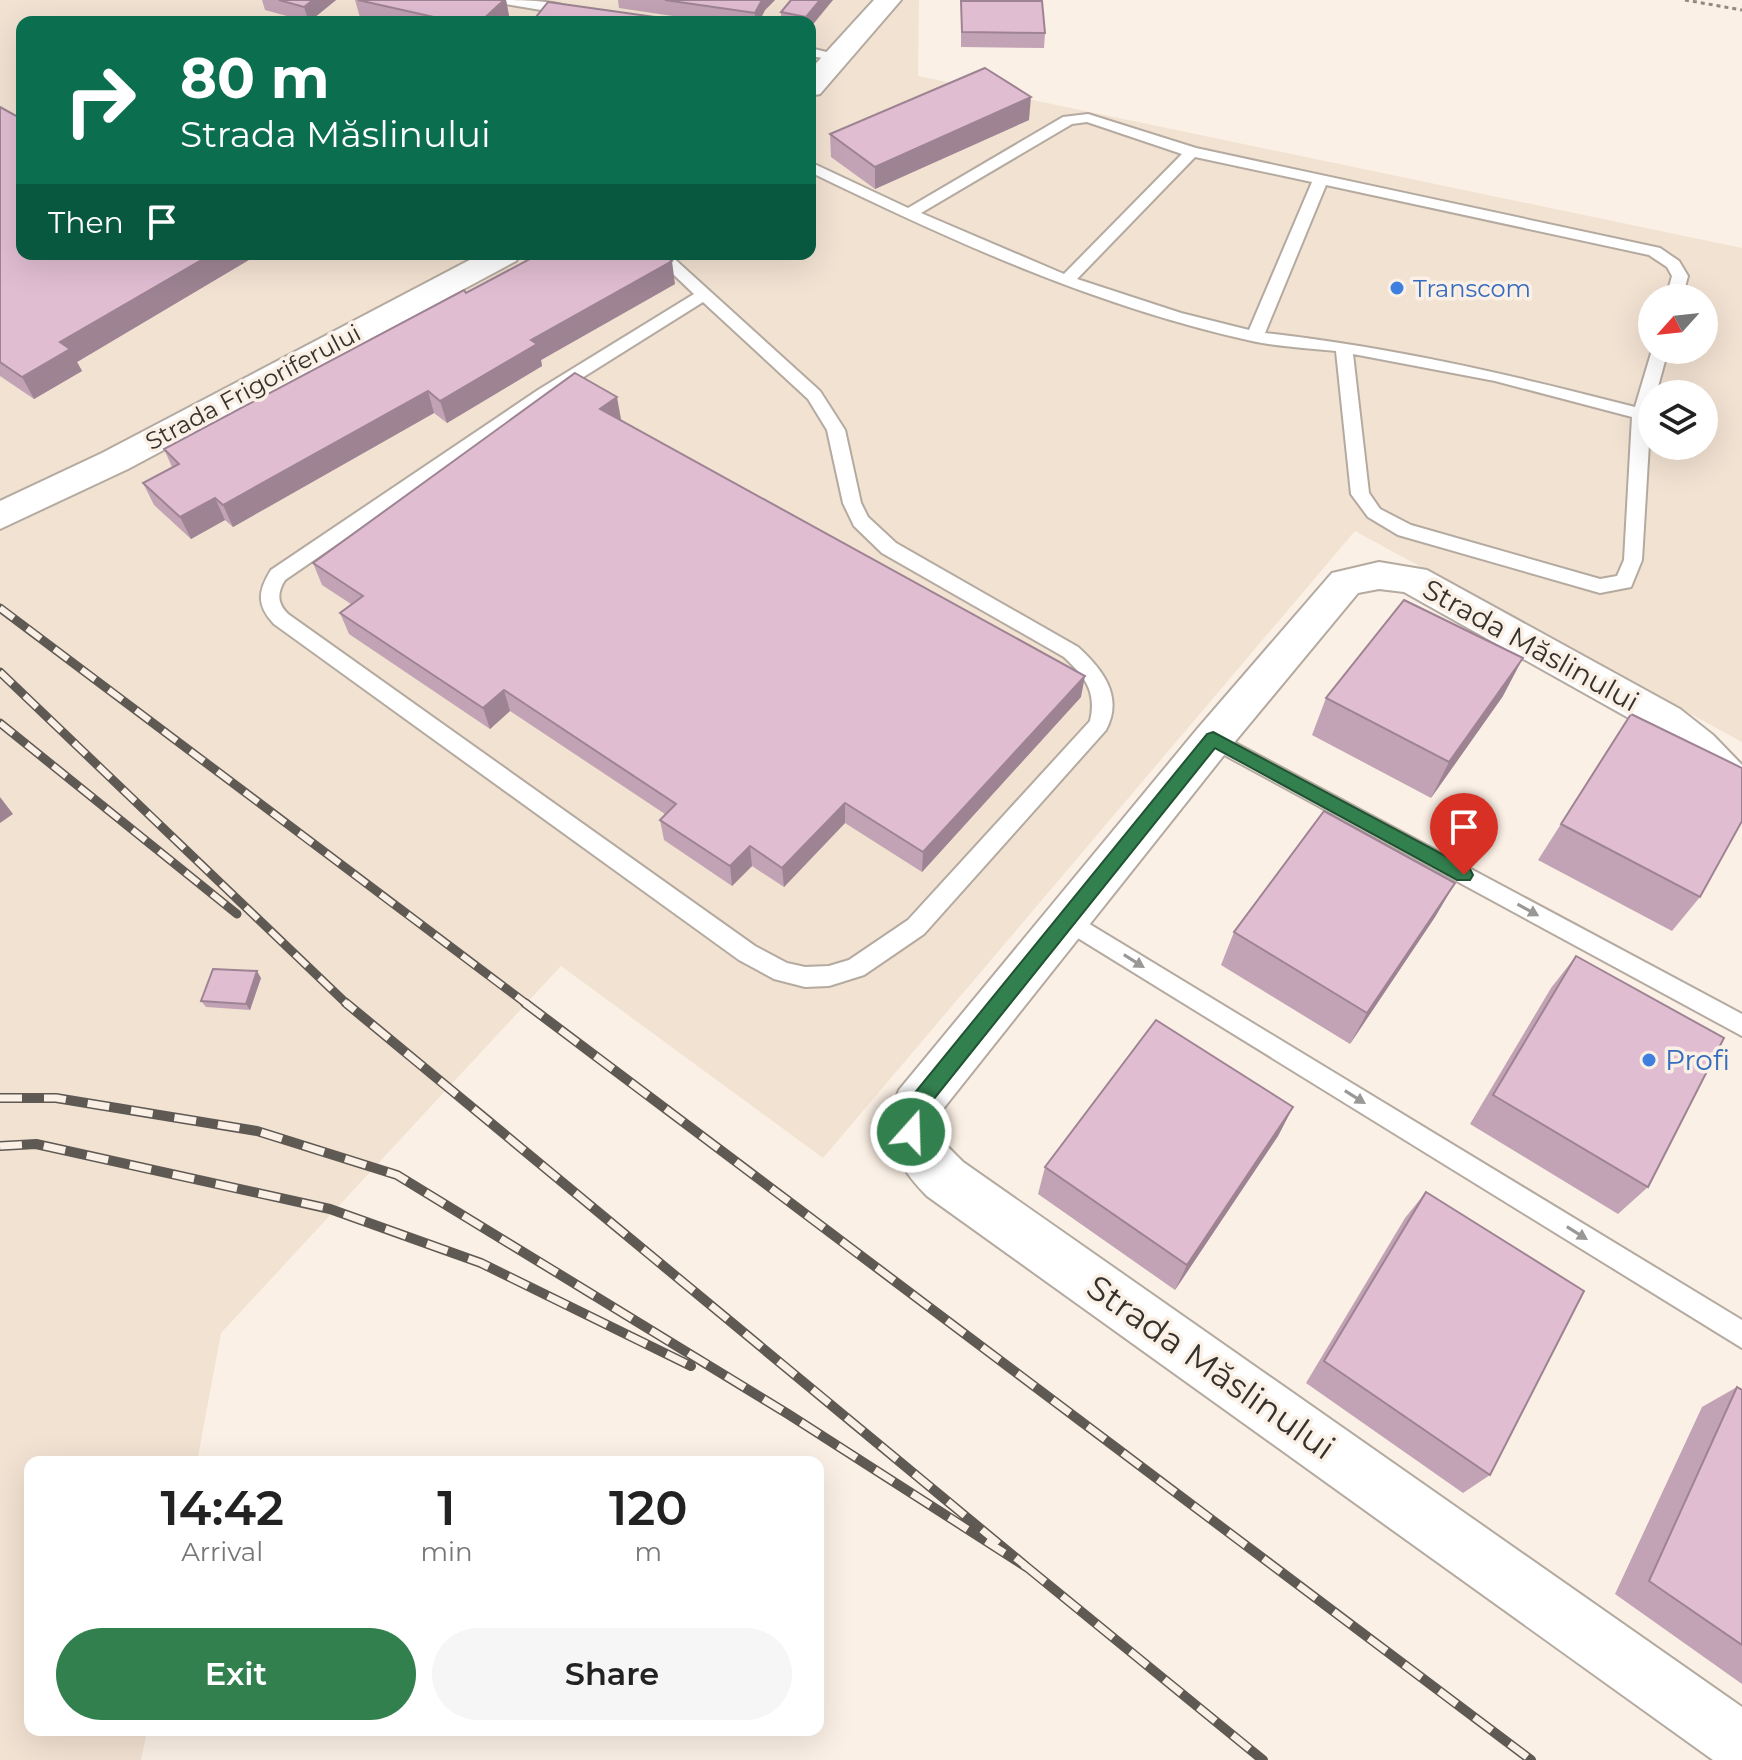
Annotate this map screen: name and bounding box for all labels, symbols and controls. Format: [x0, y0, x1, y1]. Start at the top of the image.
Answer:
text: 80 m [180, 44, 330, 112]
icon: right [48, 48, 152, 152]
text: Strada Măslinului [180, 112, 491, 156]
icon: arrive [140, 200, 184, 244]
text: Then [48, 204, 124, 241]
place label: Transcom [1413, 274, 1531, 303]
marker: Transcom [1388, 279, 1406, 297]
north arrow [1638, 284, 1718, 364]
map controls [1638, 284, 1718, 460]
street label: Strada Frigoriferului [140, 318, 366, 456]
button: layers [1638, 380, 1718, 460]
street label: Strada Măslinului [1417, 572, 1645, 718]
pin [1430, 793, 1498, 875]
icon: arrive [1442, 805, 1486, 849]
one-way arrow [1516, 903, 1539, 916]
one-way arrow [1123, 953, 1145, 967]
place label: Profi [1665, 1043, 1730, 1077]
marker: Profi [1640, 1051, 1658, 1069]
one-way arrow [1344, 1089, 1367, 1104]
position arrow [869, 1090, 953, 1174]
one-way arrow [1566, 1226, 1588, 1240]
street label: Strada Măslinului [1079, 1266, 1343, 1468]
text: 14:42 [160, 1479, 284, 1537]
text: 1 [437, 1479, 456, 1537]
text: 120 [609, 1479, 688, 1537]
text: Arrival [181, 1536, 263, 1568]
text: min [420, 1536, 473, 1568]
text: m [634, 1536, 662, 1568]
button: Exit [56, 1628, 416, 1720]
button: Share [432, 1628, 792, 1720]

